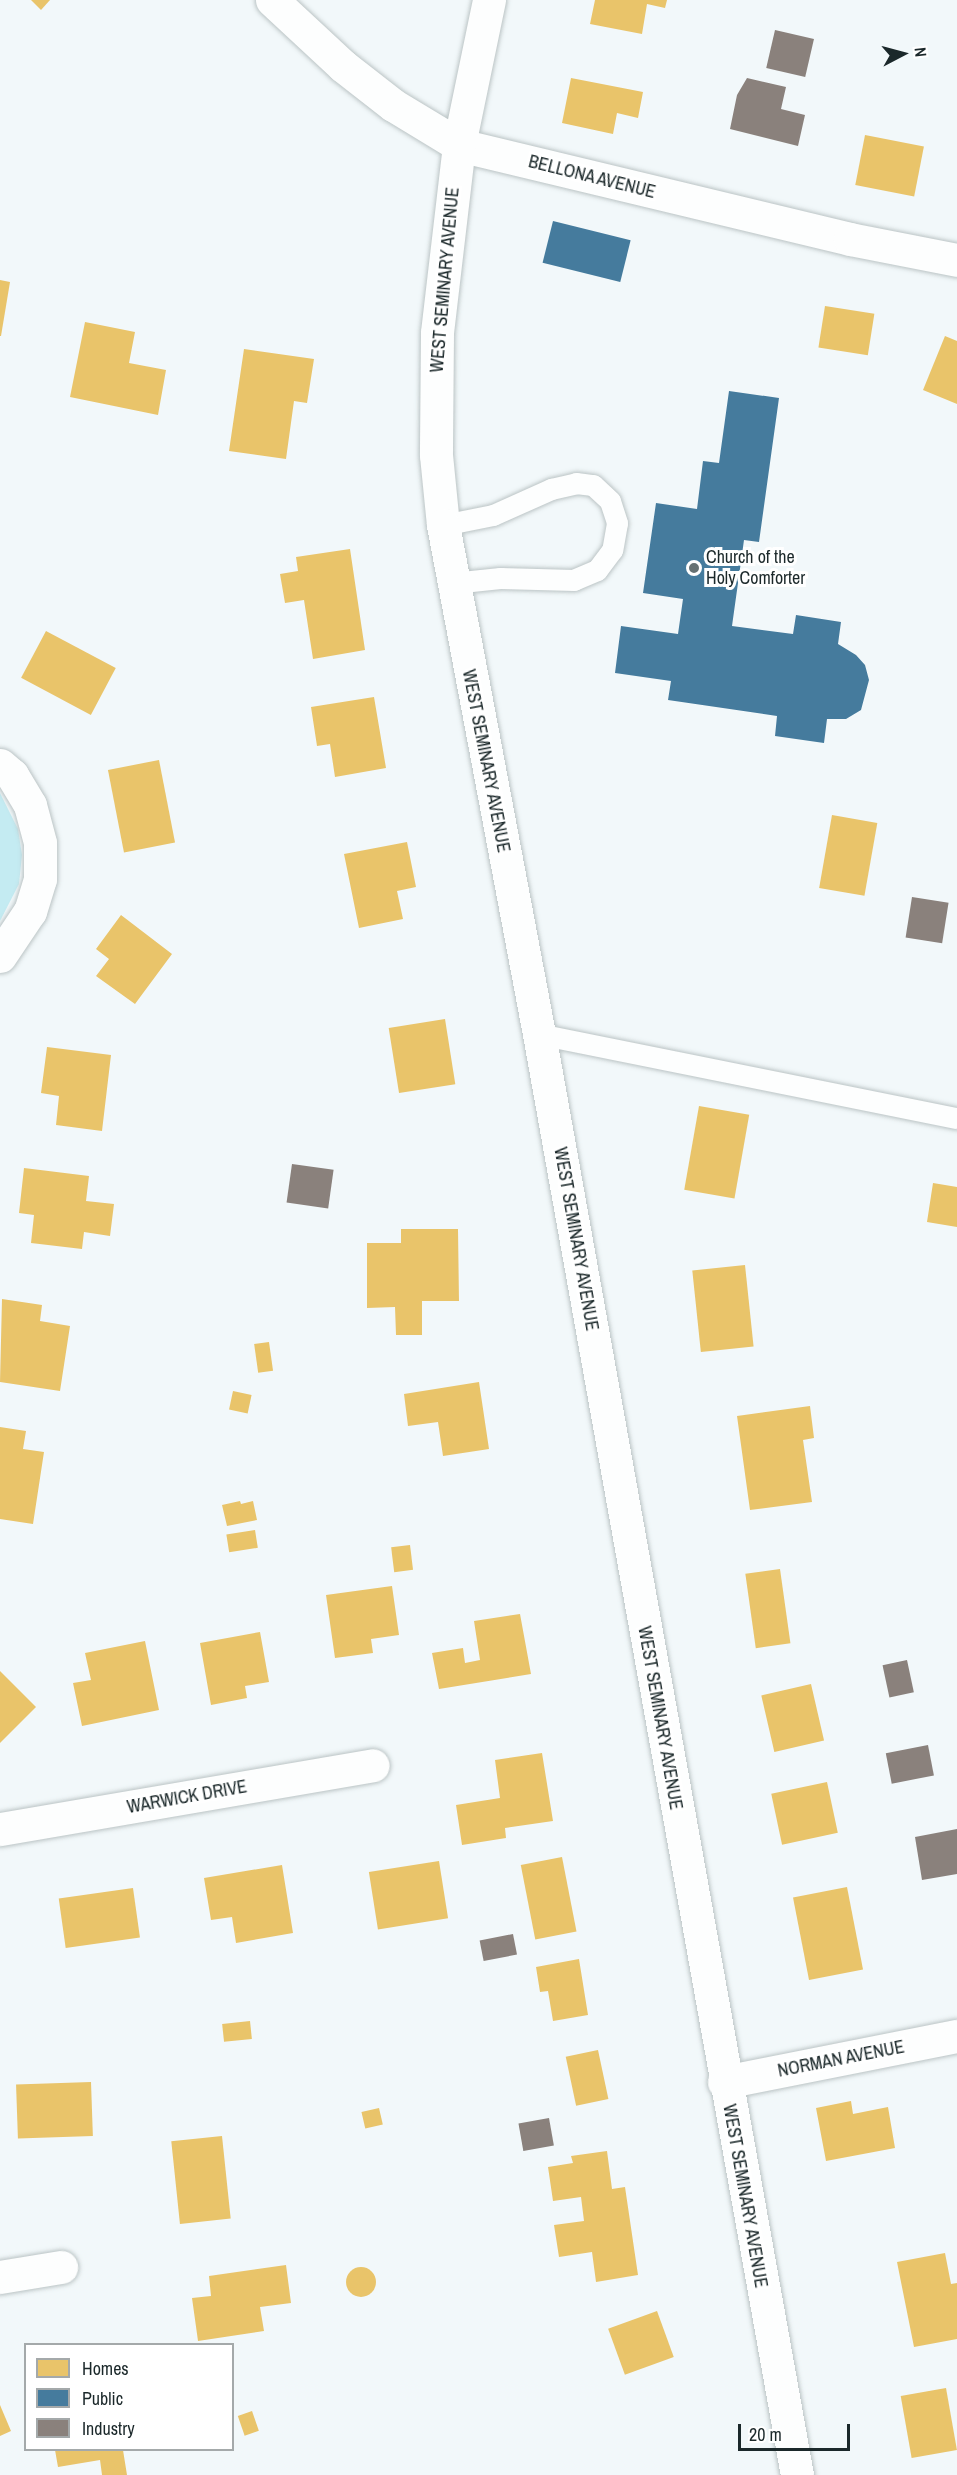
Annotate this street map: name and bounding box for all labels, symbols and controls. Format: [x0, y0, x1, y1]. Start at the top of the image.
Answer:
north arrow [873, 24, 933, 84]
text: N [909, 46, 932, 58]
street label: BELLONA AVENUE [525, 151, 659, 203]
street label: WEST SEMINARY AVENUE [426, 186, 464, 374]
place label: Church of the Holy Comforter [706, 547, 805, 590]
marker: Church of the Holy Comforter [687, 561, 701, 575]
street label: WEST SEMINARY AVENUE [458, 667, 514, 855]
street label: WEST SEMINARY AVENUE [549, 1145, 603, 1333]
street label: WEST SEMINARY AVENUE [633, 1624, 687, 1812]
street label: WARWICK DRIVE [125, 1776, 249, 1818]
street label: NORMAN AVENUE [775, 2036, 907, 2082]
street label: WEST SEMINARY AVENUE [718, 2102, 772, 2290]
legend [24, 2343, 234, 2451]
text: Homes [82, 2356, 129, 2381]
text: Public [82, 2386, 123, 2411]
scale bar [741, 2412, 854, 2450]
text: Industry [82, 2416, 135, 2441]
text: 20 m [749, 2422, 782, 2447]

